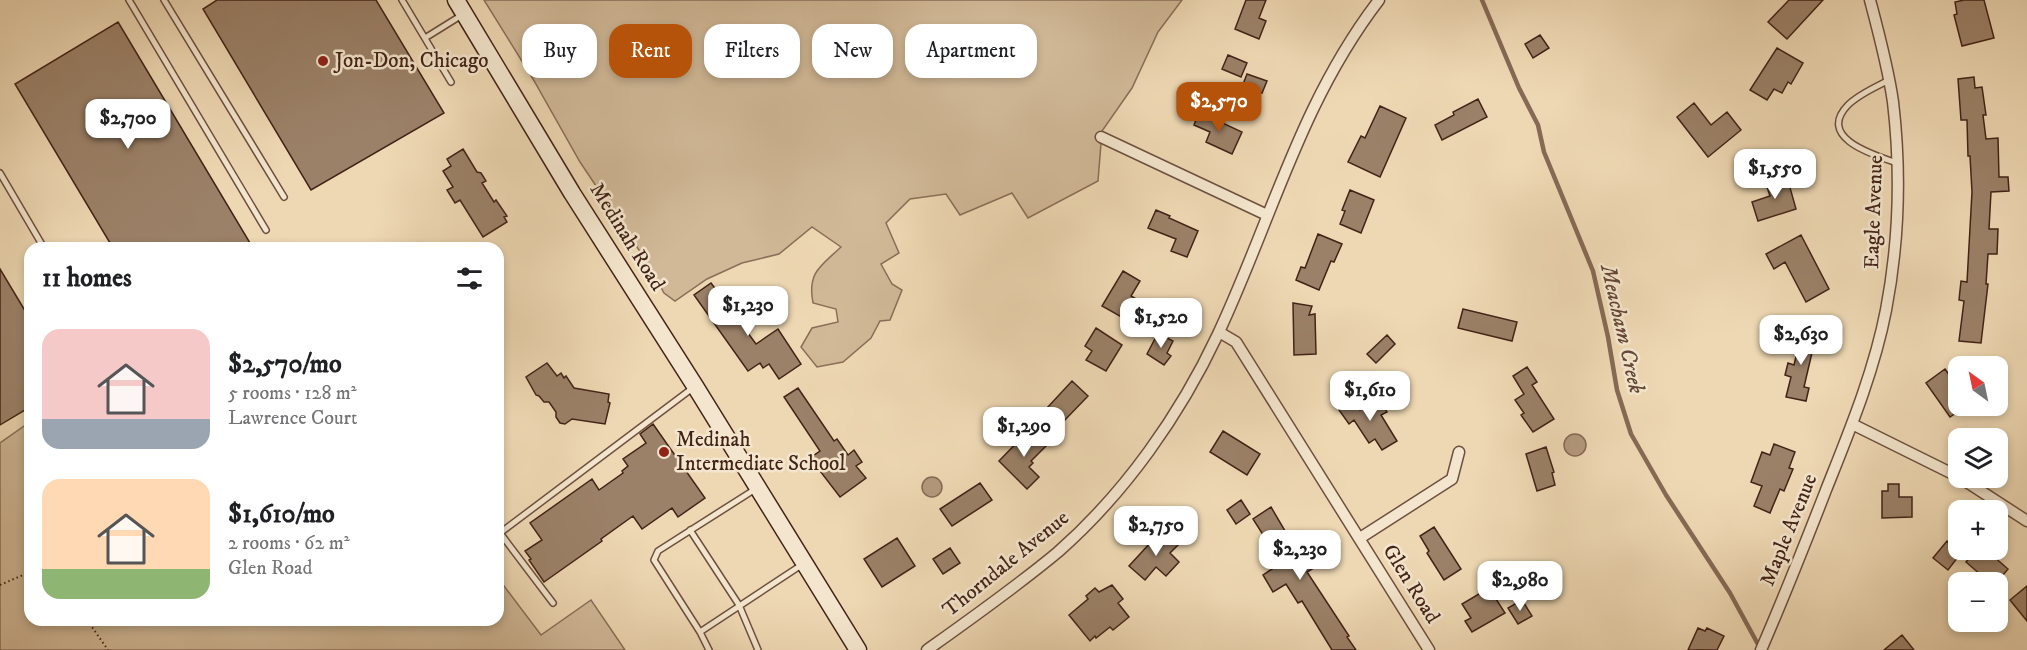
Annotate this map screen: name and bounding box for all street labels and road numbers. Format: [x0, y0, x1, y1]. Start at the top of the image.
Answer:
street label: Eagle Avenue [1859, 154, 1889, 269]
street label: Medinah Road [584, 178, 671, 296]
street label: Maple Avenue [1755, 470, 1823, 590]
street label: Thorndale Avenue [938, 505, 1075, 623]
street label: Glen Road [1377, 540, 1446, 629]

